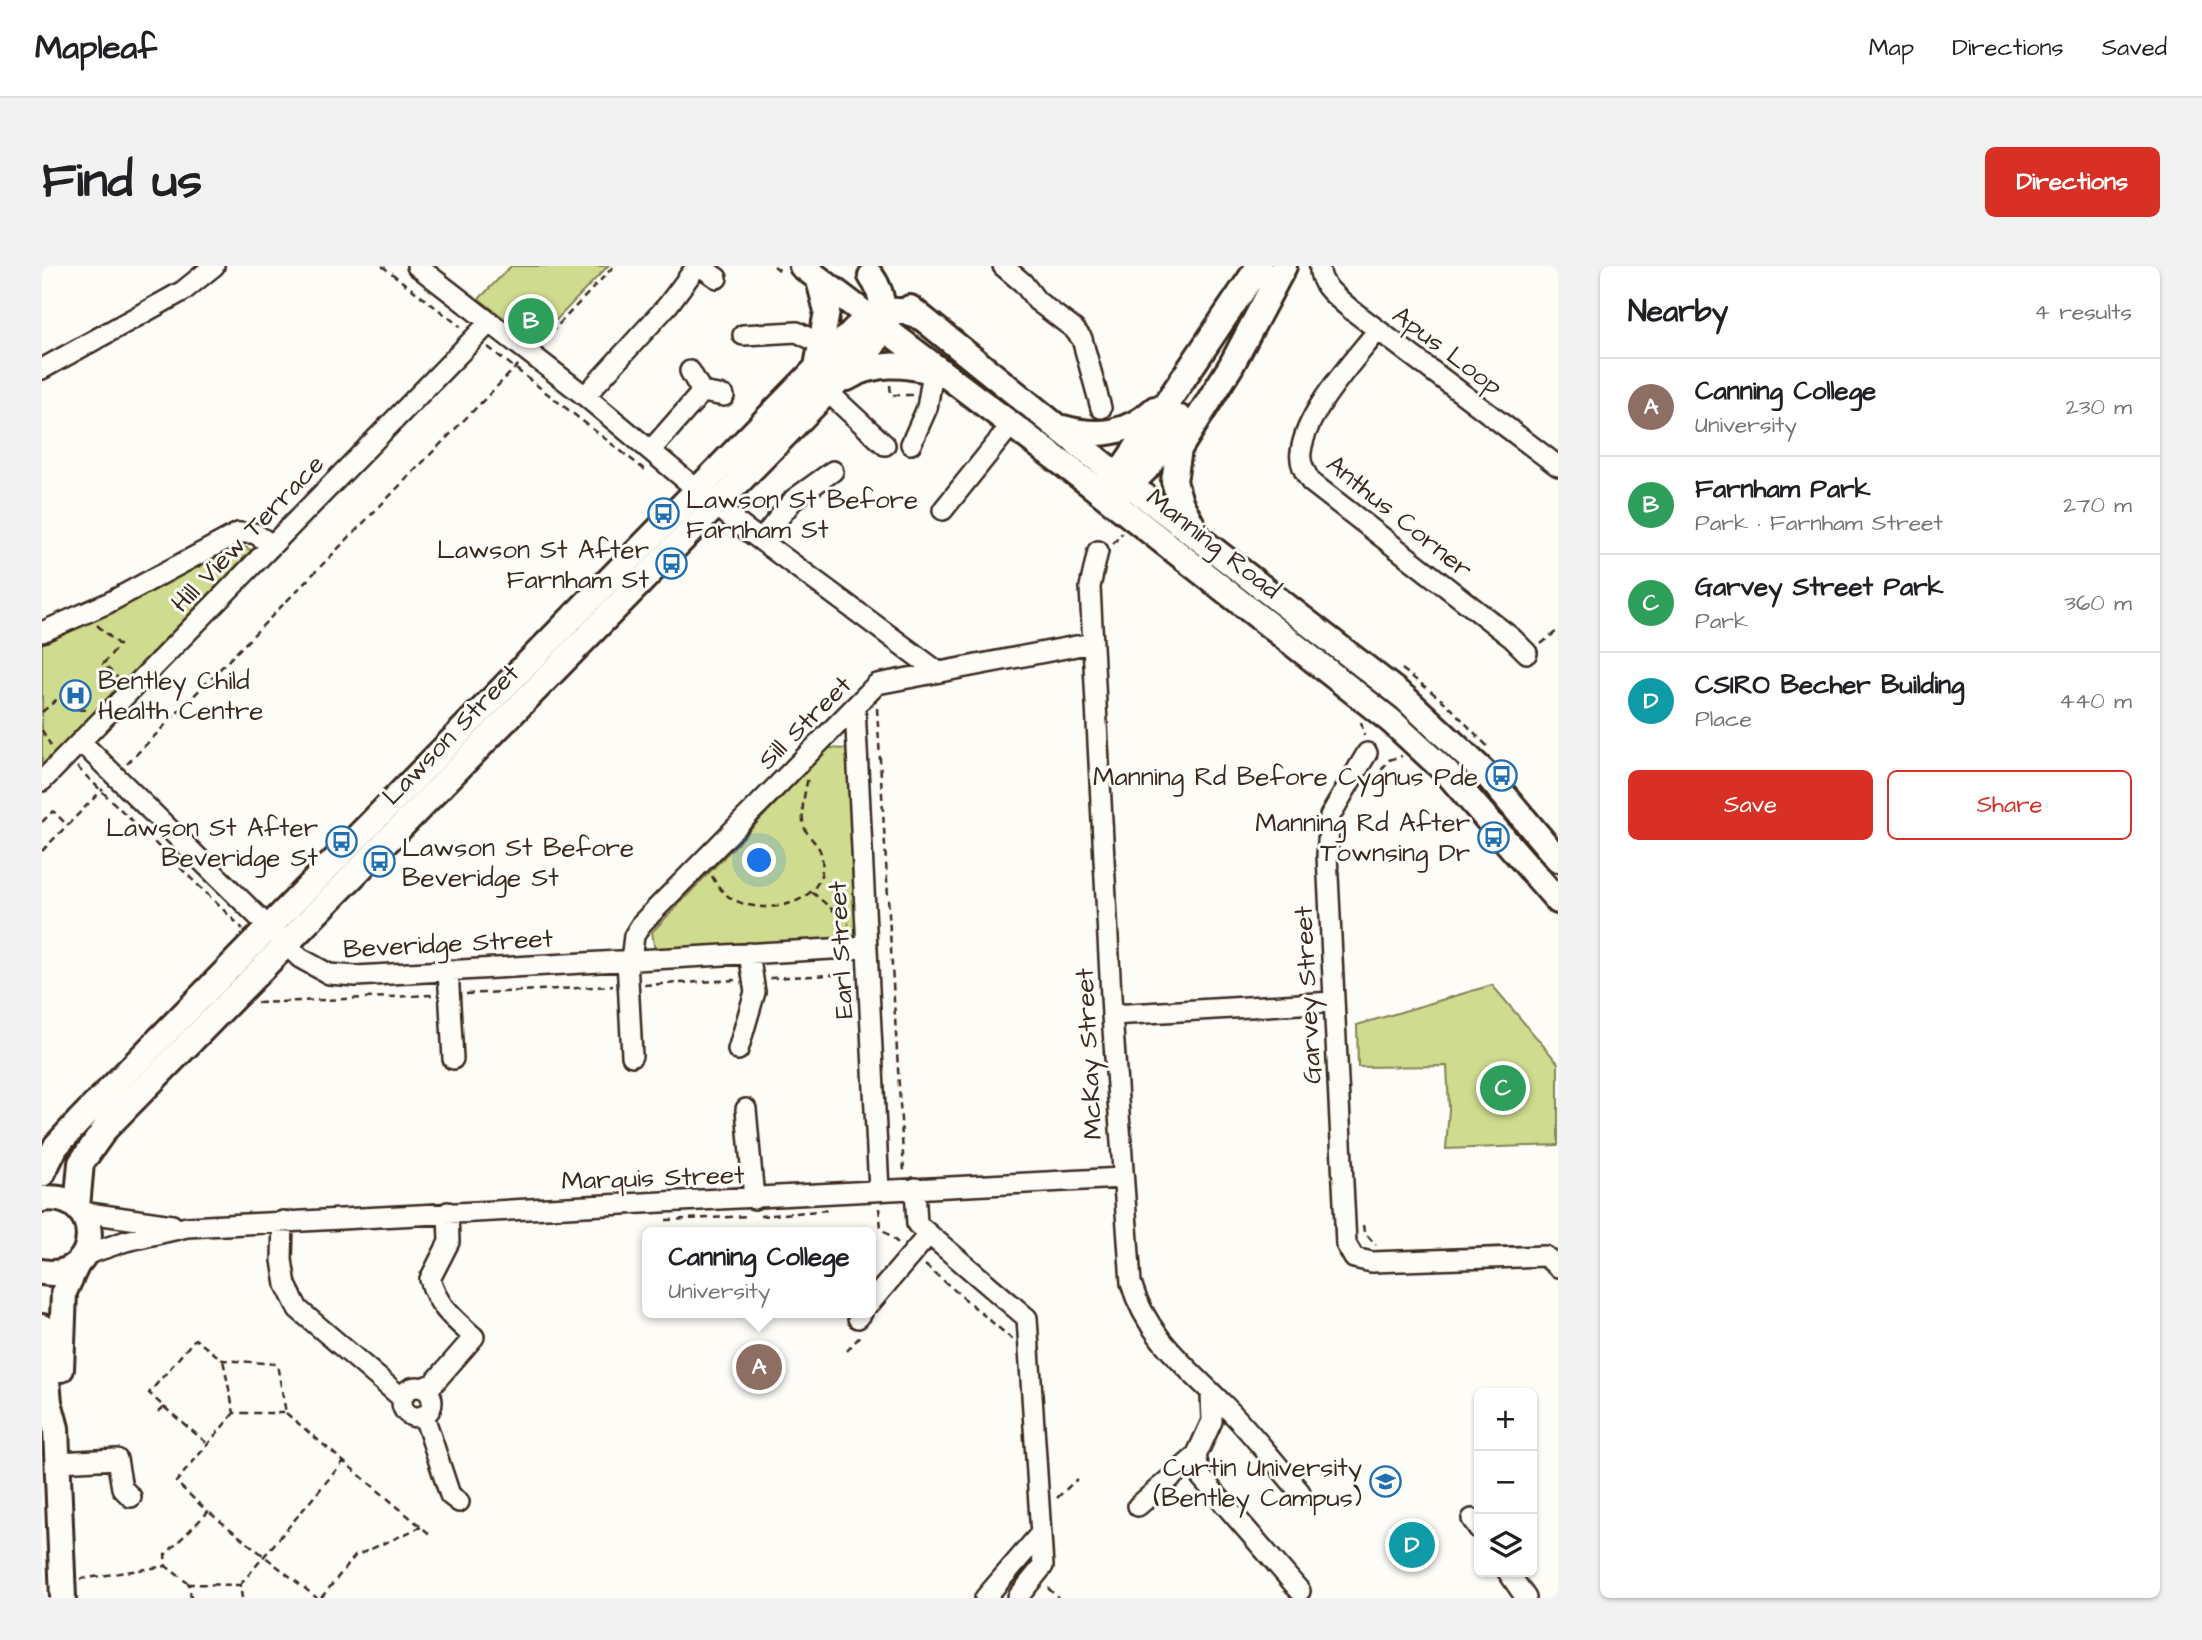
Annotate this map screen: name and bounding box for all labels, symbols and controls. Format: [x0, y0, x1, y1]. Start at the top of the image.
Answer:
text: Mapleaf [35, 25, 157, 71]
text: Map [1869, 31, 1914, 65]
text: Directions [1952, 31, 2064, 65]
text: Saved [2102, 31, 2167, 65]
button: Directions [1985, 147, 2160, 217]
text: Find us [42, 148, 202, 216]
text: Nearby [1628, 291, 1728, 333]
pin: B [508, 295, 554, 347]
text: 4 results [2034, 296, 2132, 328]
street label: Apus Loop [1385, 297, 1510, 404]
text: Canning College [1695, 373, 1876, 409]
text: A [1644, 391, 1658, 423]
text: 230 m [2066, 391, 2132, 423]
text: University [1695, 409, 1797, 441]
street label: Hill View Terrace [163, 447, 332, 621]
street label: Anthus Corner [1319, 447, 1480, 587]
text: Farnham Park [1695, 471, 1870, 507]
street label: Manning Road [1138, 480, 1288, 609]
place label: Lawson St Before Farnham St [686, 482, 918, 548]
text: B [1643, 489, 1659, 521]
text: 270 m [2063, 489, 2132, 521]
bus stop icon: Lawson St Before Farnham St [646, 497, 680, 531]
text: Park · Farnham Street [1695, 507, 1943, 539]
place label: Lawson St After Farnham St [437, 532, 649, 598]
bus stop icon: Lawson St After Farnham St [655, 547, 689, 581]
text: Garvey Street Park [1695, 569, 1944, 605]
text: C [1643, 587, 1659, 619]
text: 360 m [2064, 587, 2132, 619]
text: Park [1695, 605, 1748, 637]
street label: Lawson Street [374, 656, 528, 813]
place label: Bentley Child Health Centre [98, 663, 263, 729]
street label: Sill Street [750, 667, 860, 778]
text: CSIRO Becher Building [1695, 667, 1965, 703]
hospital icon: Bentley Child Health Centre [58, 678, 92, 712]
text: D [1644, 685, 1658, 717]
text: 440 m [2059, 685, 2132, 717]
text: Place [1695, 703, 1752, 735]
place label: Manning Rd Before Cygnus Pde [1093, 759, 1478, 797]
bus stop icon: Manning Rd Before Cygnus Pde [1484, 759, 1518, 793]
button: Save [1628, 770, 1873, 840]
button: Share [1887, 770, 2132, 840]
place label: Manning Rd After Townsing Dr [1255, 805, 1470, 873]
place label: Lawson St After Beveridge St [106, 810, 318, 878]
bus stop icon: Manning Rd After Townsing Dr [1476, 820, 1510, 854]
bus stop icon: Lawson St After Beveridge St [324, 825, 358, 859]
place label: Lawson St Before Beveridge St [402, 830, 634, 898]
your location [742, 843, 776, 877]
bus stop icon: Lawson St Before Beveridge St [362, 845, 396, 879]
street label: Earl Street [819, 880, 863, 1020]
street label: Garvey Street [1285, 905, 1333, 1085]
street label: Beveridge Street [342, 921, 554, 969]
street label: McKay Street [1067, 967, 1113, 1141]
pin: C [1480, 1062, 1526, 1114]
street label: Marquis Street [561, 1157, 746, 1199]
popup [642, 1227, 876, 1318]
text: Canning College [668, 1239, 850, 1275]
text: University [668, 1275, 770, 1307]
pin: A [736, 1341, 782, 1393]
map controls [1474, 1388, 1537, 1577]
button: + [1474, 1388, 1537, 1451]
place label: Curtin University (Bentley Campus) [1154, 1450, 1362, 1518]
button: − [1474, 1451, 1537, 1514]
school or university icon: Curtin University (Bentley Campus) [1368, 1465, 1402, 1499]
button: layers [1474, 1514, 1537, 1577]
pin: D [1389, 1519, 1435, 1571]

